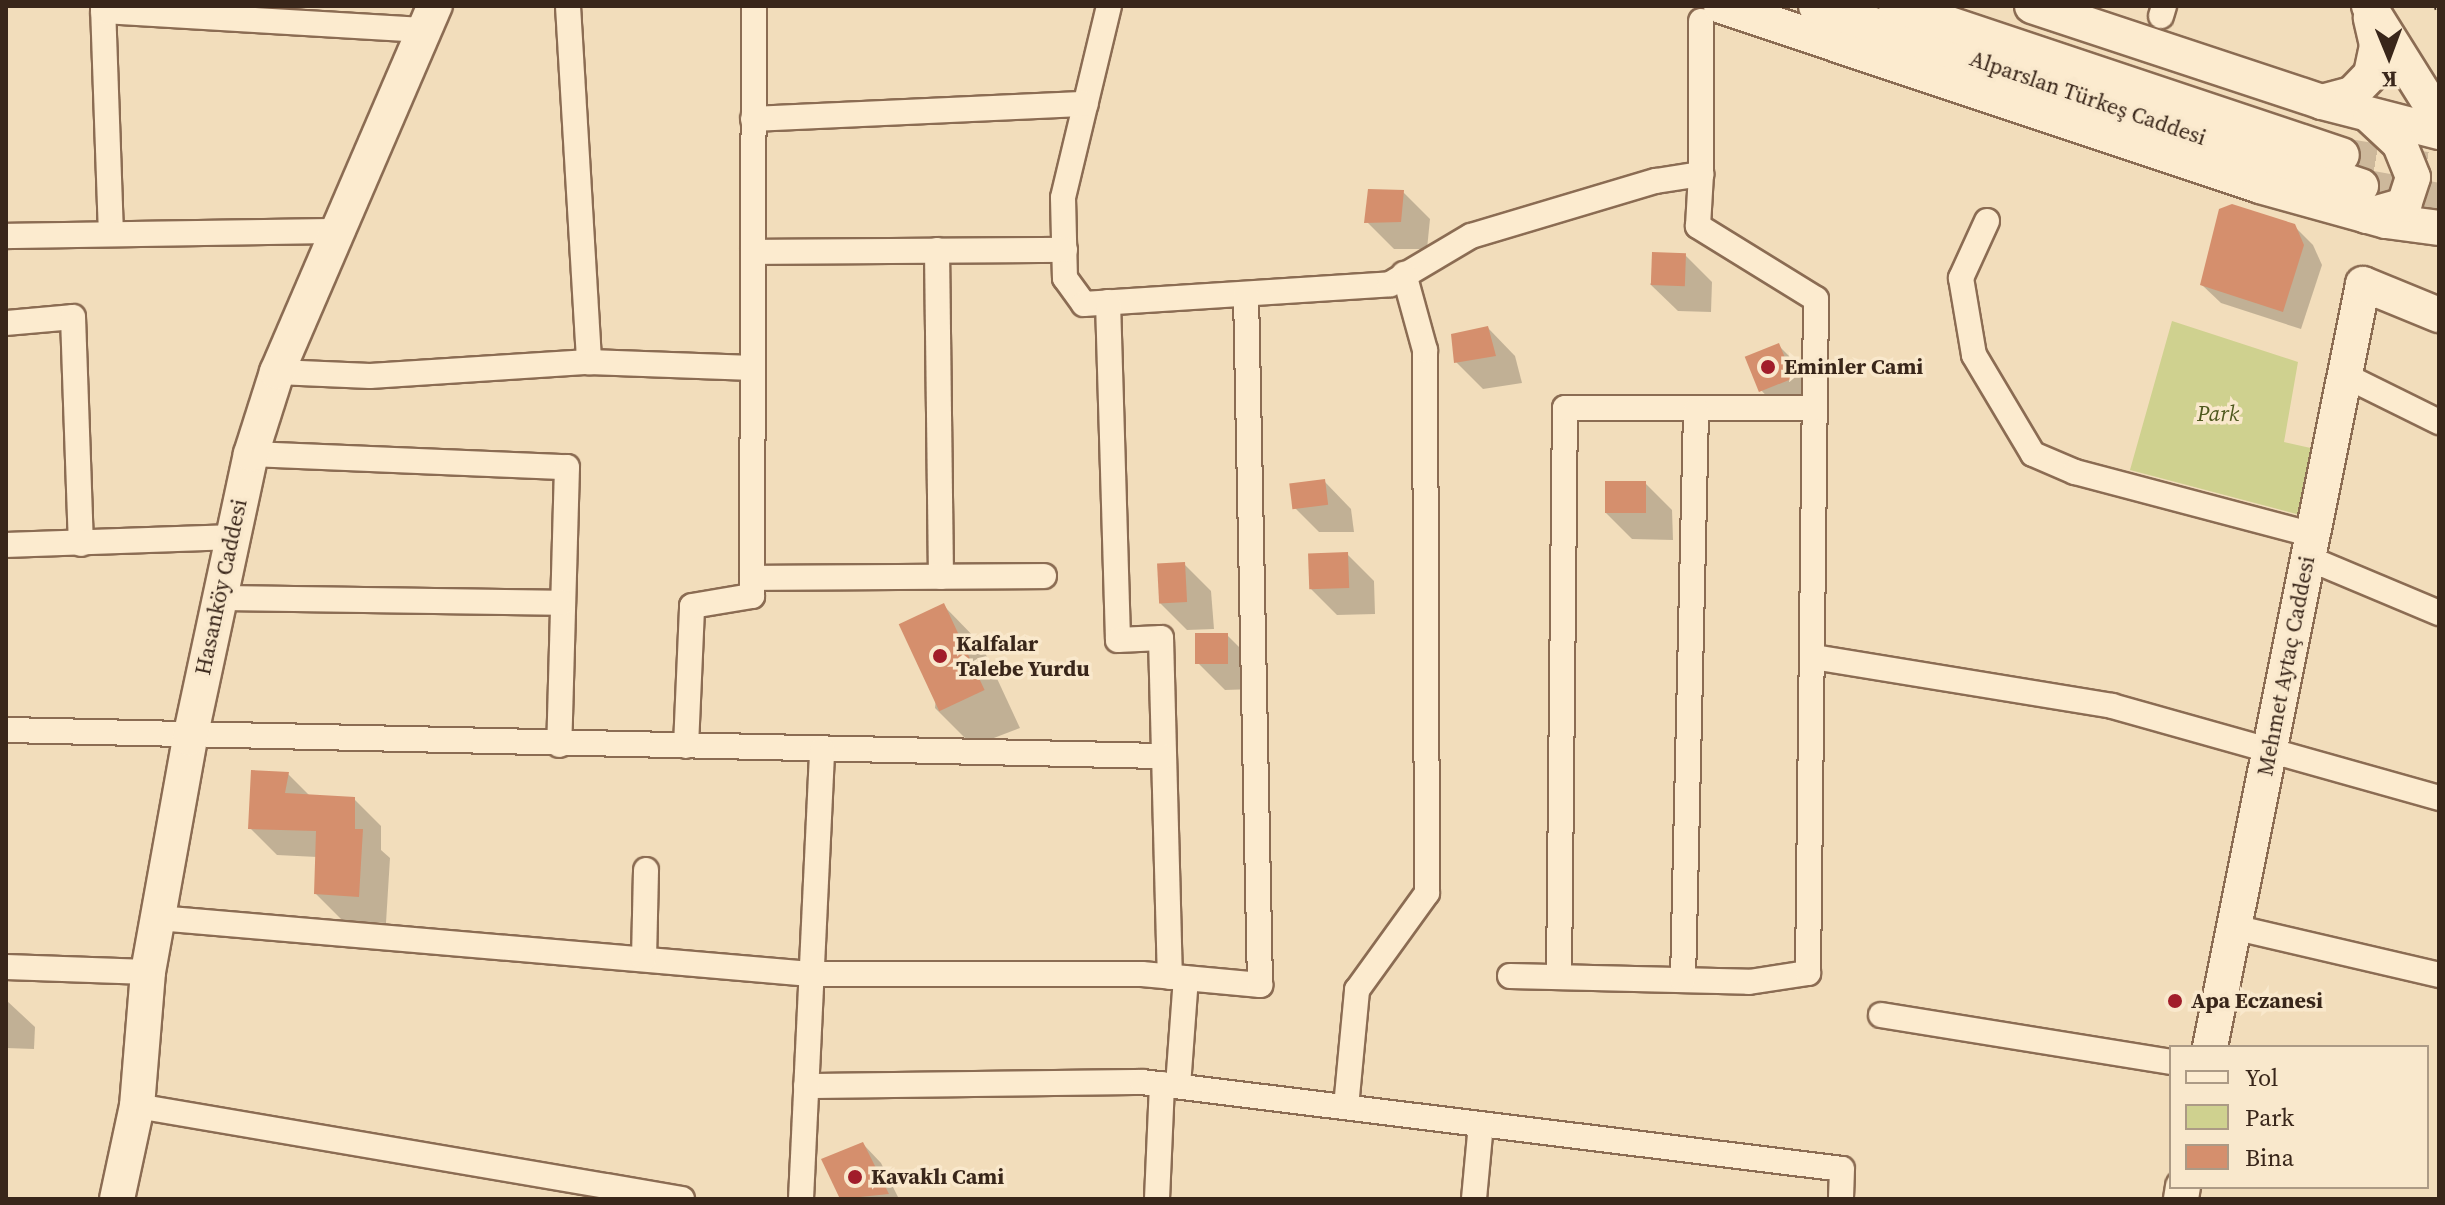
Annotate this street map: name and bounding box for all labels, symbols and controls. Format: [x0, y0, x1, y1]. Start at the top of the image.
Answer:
north arrow [2349, 16, 2429, 96]
street label: Alparslan Türkeş Caddesi [1966, 45, 2210, 151]
text: K [2382, 65, 2397, 95]
place label: Eminler Cami [1784, 354, 1923, 380]
marker: Eminler Cami [1759, 358, 1777, 376]
park label: Park [2197, 401, 2239, 427]
street label: Hasanköy Caddesi [189, 497, 253, 677]
street label: Mehmet Aytaç Caddesi [2252, 554, 2320, 778]
place label: Kalfalar Talebe Yurdu [956, 630, 1090, 682]
marker: Kalfalar Talebe Yurdu [931, 647, 949, 665]
place label: Apa Eczanesi [2191, 988, 2323, 1014]
marker: Apa Eczanesi [2166, 992, 2184, 1010]
legend [2169, 1045, 2429, 1189]
text: Yol [2245, 1061, 2278, 1094]
text: Park [2245, 1101, 2294, 1134]
text: Bina [2245, 1141, 2294, 1174]
place label: Kavaklı Cami [871, 1164, 1004, 1190]
marker: Kavaklı Cami [846, 1168, 864, 1186]

